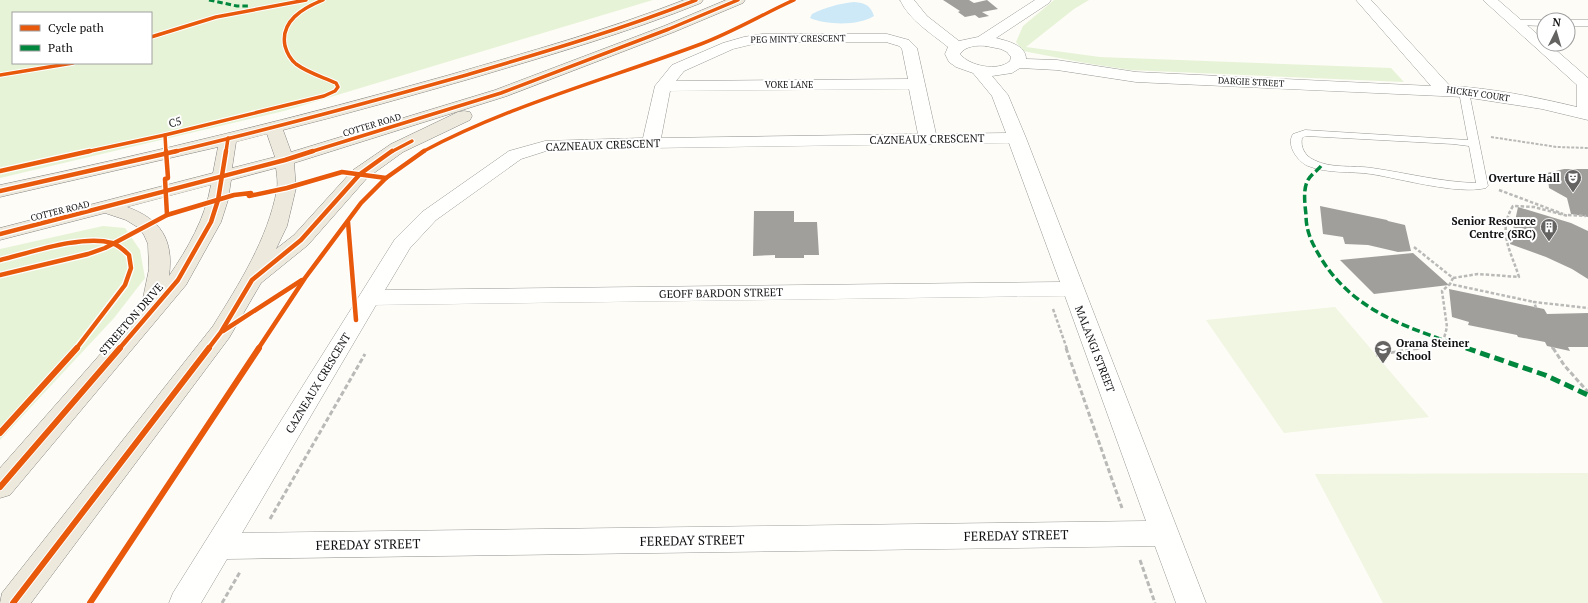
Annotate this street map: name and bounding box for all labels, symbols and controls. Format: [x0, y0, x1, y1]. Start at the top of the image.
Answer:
legend [12, 12, 152, 64]
north arrow [1536, 12, 1576, 52]
text: N [1552, 15, 1562, 29]
text: Cycle path [48, 20, 104, 35]
street label: PEG MINTY CRESCENT [750, 32, 846, 46]
text: Path [48, 40, 73, 55]
street label: DARGIE STREET [1218, 74, 1285, 90]
street label: VOKE LANE [765, 79, 813, 91]
street label: HICKEY COURT [1446, 84, 1511, 104]
street label: COTTER ROAD [341, 110, 403, 140]
street label: C5 [167, 114, 183, 130]
street label: CAZNEAUX CRESCENT [869, 131, 985, 147]
street label: CAZNEAUX CRESCENT [545, 136, 661, 154]
theatre icon: Overture Hall [1563, 168, 1583, 193]
place label: Overture Hall [1489, 171, 1560, 185]
street label: COTTER ROAD [29, 198, 91, 224]
place label: Senior Resource Centre (SRC) [1452, 214, 1536, 241]
building icon: Senior Resource Centre (SRC) [1539, 217, 1559, 242]
street label: STREETON DRIVE [96, 280, 166, 358]
street label: GEOFF BARDON STREET [659, 285, 783, 301]
street label: MALANGI STREET [1072, 304, 1118, 395]
street label: CAZNEAUX CRESCENT [282, 330, 354, 436]
place label: Orana Steiner School [1396, 336, 1469, 363]
school or university icon: Orana Steiner School [1373, 339, 1393, 364]
street label: FEREDAY STREET [963, 525, 1069, 545]
street label: FEREDAY STREET [639, 530, 745, 550]
street label: FEREDAY STREET [315, 534, 421, 554]

